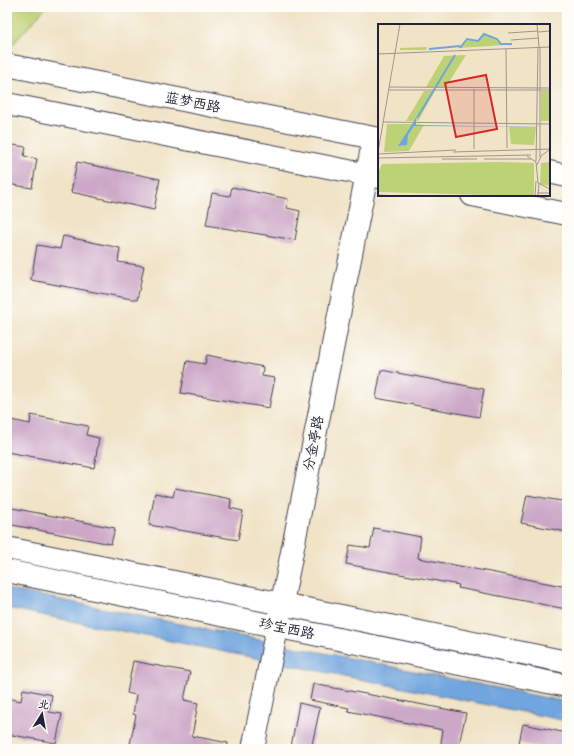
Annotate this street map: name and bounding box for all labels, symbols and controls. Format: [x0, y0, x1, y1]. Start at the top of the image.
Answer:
inset map [378, 24, 550, 196]
street label: 蓝梦西路 [164, 89, 222, 117]
street label: 分金亭路 [300, 414, 328, 472]
street label: 珍宝西路 [258, 614, 316, 644]
north arrow [22, 694, 62, 734]
text: 北 [37, 697, 50, 713]

